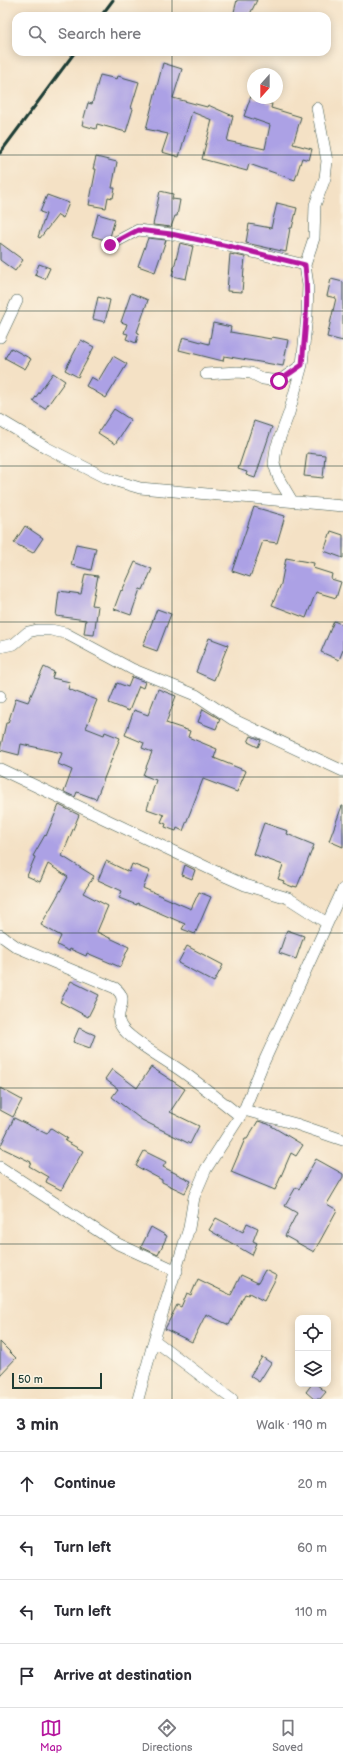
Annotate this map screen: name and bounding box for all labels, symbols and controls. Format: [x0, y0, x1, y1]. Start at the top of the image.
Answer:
search box [12, 12, 331, 56]
icon: search [26, 23, 48, 45]
text: Search here [58, 25, 141, 44]
north arrow [247, 68, 283, 104]
route end [101, 236, 119, 254]
route start [270, 372, 288, 390]
map controls [295, 1315, 331, 1387]
button: locate [295, 1315, 331, 1351]
button: layers [295, 1351, 331, 1387]
scale bar [12, 1371, 102, 1390]
text: 50 m [18, 1373, 43, 1386]
text: 3 min [16, 1415, 59, 1435]
text: Walk · 190 m [256, 1417, 327, 1433]
icon: ahead [16, 1473, 38, 1495]
text: Continue [54, 1474, 116, 1493]
text: 20 m [297, 1476, 327, 1492]
icon: left [16, 1537, 38, 1559]
text: Turn left [54, 1538, 111, 1557]
text: 60 m [297, 1540, 327, 1556]
icon: left [16, 1601, 38, 1623]
text: Turn left [54, 1602, 111, 1621]
text: 110 m [295, 1604, 327, 1620]
icon: arrive [16, 1665, 38, 1687]
text: Arrive at destination [54, 1666, 192, 1685]
tab: Map [40, 1717, 62, 1754]
tab: Directions [142, 1717, 192, 1754]
tab: Saved [272, 1717, 303, 1754]

